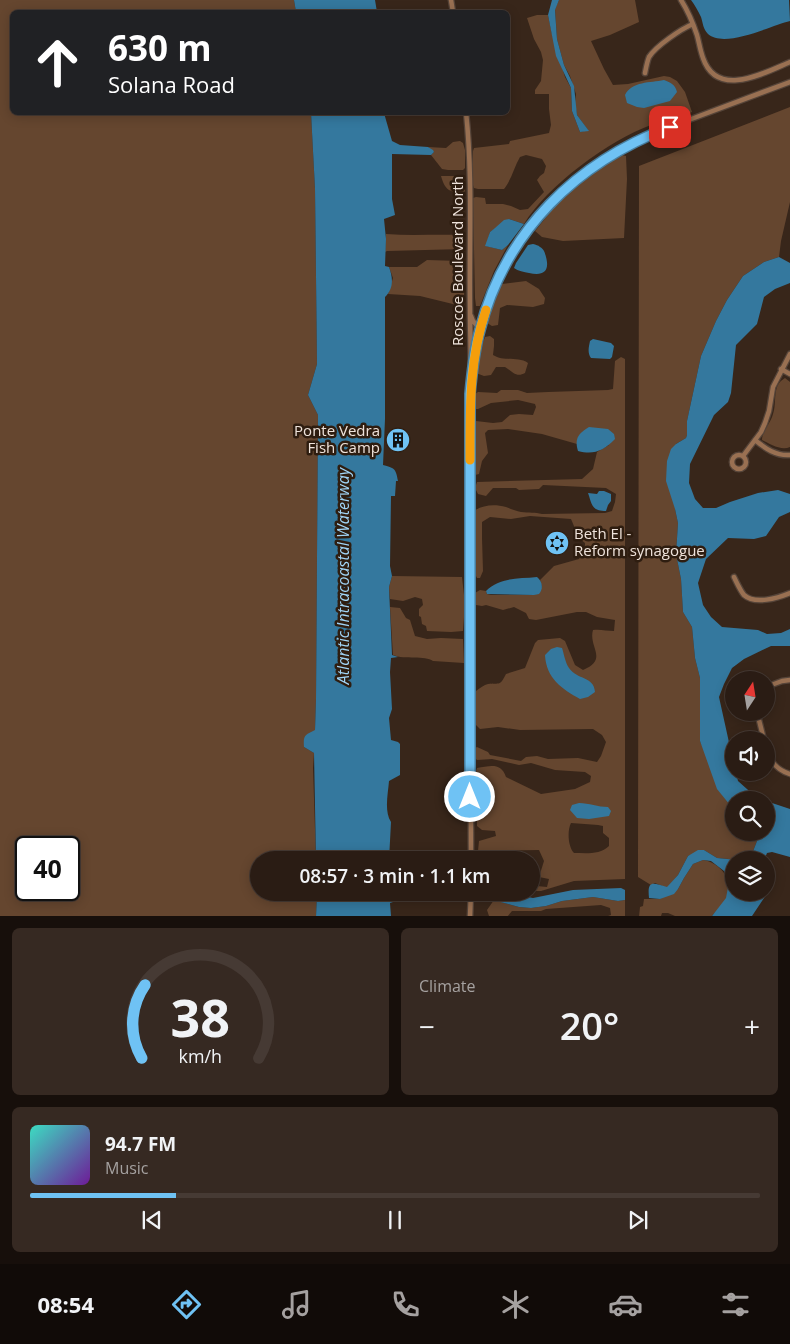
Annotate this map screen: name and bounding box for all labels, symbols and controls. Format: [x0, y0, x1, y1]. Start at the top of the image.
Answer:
text: 630 m [108, 24, 212, 71]
icon: ahead [25, 30, 90, 95]
text: Solana Road [108, 69, 235, 99]
pin [649, 106, 691, 148]
icon: arrive [656, 113, 684, 141]
street label: Roscoe Boulevard North [447, 176, 467, 346]
place label: Ponte Vedra Fish Camp [294, 420, 380, 457]
building icon: Ponte Vedra Fish Camp [385, 427, 411, 453]
water label: Atlantic Intracoastal Waterway [332, 466, 354, 685]
place label: Beth El - Reform synagogue [574, 523, 705, 560]
synagogue icon: Beth El - Reform synagogue [544, 530, 570, 556]
north arrow [725, 671, 775, 721]
map controls [725, 671, 775, 901]
button: sound [725, 731, 775, 781]
position arrow [443, 770, 495, 822]
button: search [725, 791, 775, 841]
speed limit sign: 40 [15, 836, 80, 901]
button: layers [725, 851, 775, 901]
text: 08:57 · 3 min · 1.1 km [300, 863, 490, 889]
text: Climate [419, 975, 476, 997]
text: 38 [171, 981, 230, 1052]
text: 20° [560, 999, 619, 1051]
text: − [419, 1007, 435, 1045]
text: + [744, 1007, 760, 1045]
text: km/h [179, 1044, 222, 1068]
text: 94.7 FM [105, 1131, 176, 1157]
text: Music [105, 1157, 149, 1179]
icon: previous [138, 1206, 166, 1234]
icon: pause [381, 1206, 409, 1234]
icon: next [624, 1206, 652, 1234]
icon: directions [169, 1287, 204, 1322]
icon: music [279, 1287, 314, 1322]
icon: phone [388, 1287, 423, 1322]
icon: climate [498, 1287, 533, 1322]
icon: car [608, 1287, 643, 1322]
icon: filters [718, 1287, 753, 1322]
text: 08:54 [37, 1289, 94, 1319]

